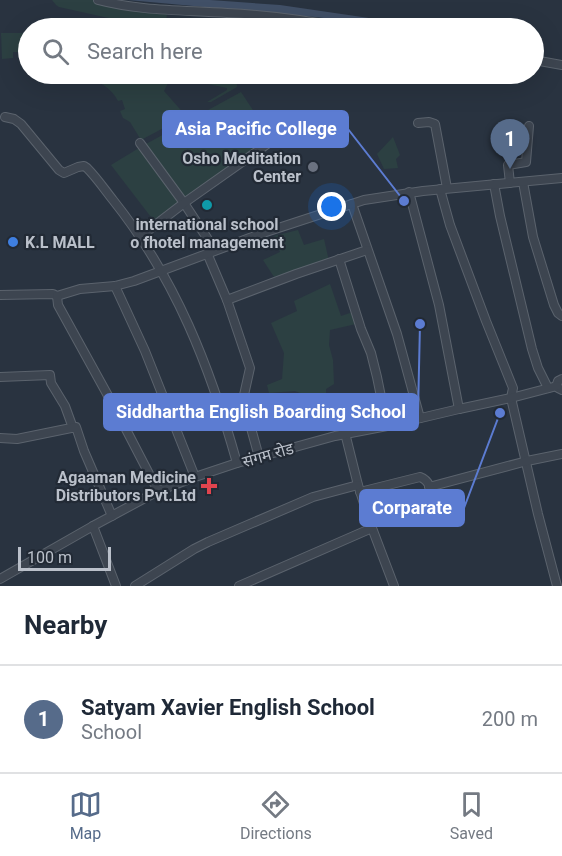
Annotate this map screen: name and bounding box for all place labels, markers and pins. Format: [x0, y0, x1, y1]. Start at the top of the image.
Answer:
callout: Asia Pacific College [163, 111, 348, 147]
pin: 1 [490, 120, 530, 169]
place label: Osho Meditation Center [182, 149, 301, 186]
marker: Osho Meditation Center [306, 160, 320, 174]
marker: international school o fhotel management [200, 198, 214, 212]
place label: international school o fhotel management [130, 215, 284, 252]
place label: K.L MALL [25, 233, 95, 252]
marker: K.L MALL [6, 235, 20, 249]
callout: Siddhartha English Boarding School [104, 394, 418, 430]
place label: Agaaman Medicine Distributors Pvt.Ltd [56, 468, 196, 505]
marker: Agaaman Medicine Distributors Pvt.Ltd [200, 477, 218, 495]
callout: Corparate [360, 490, 464, 526]

